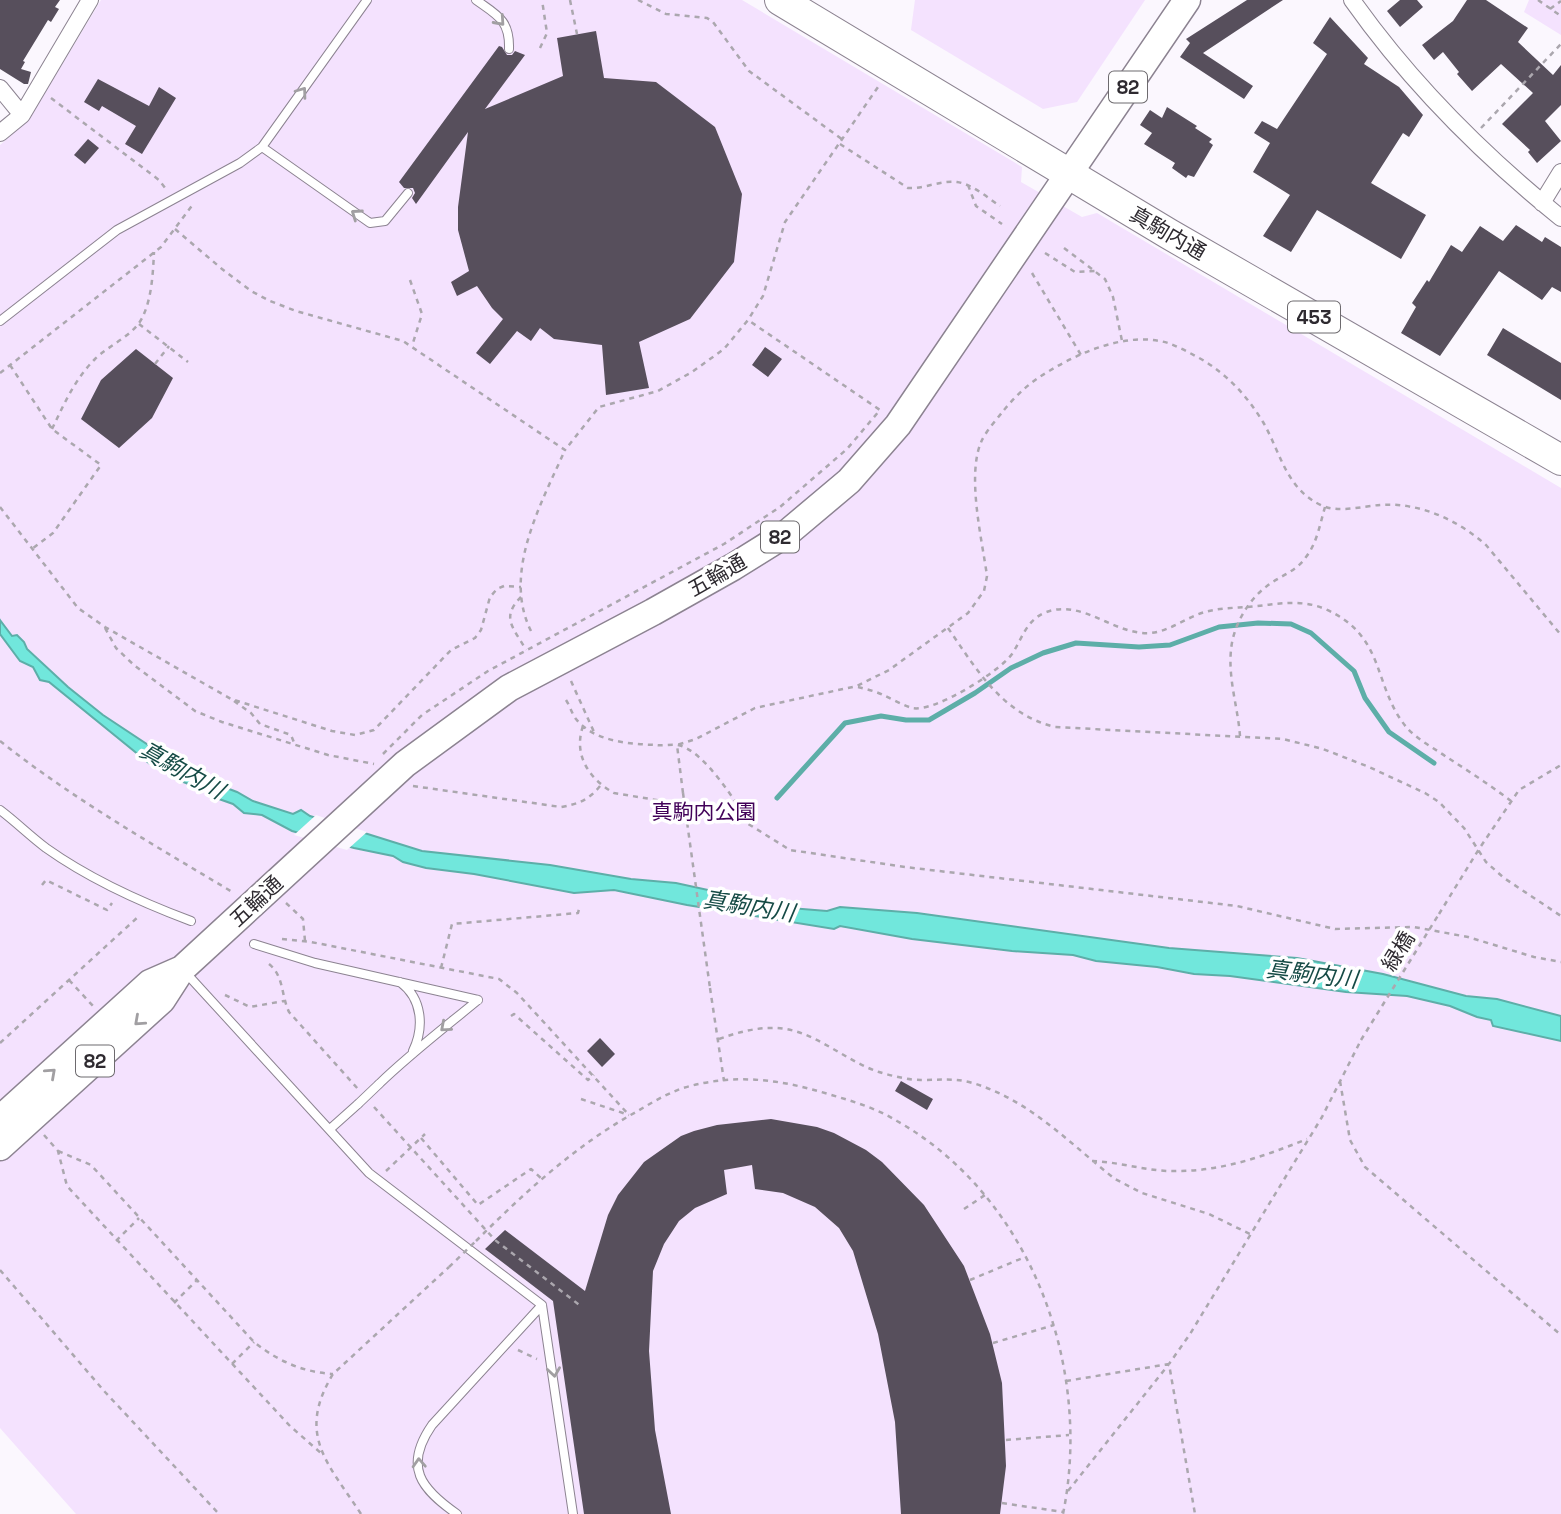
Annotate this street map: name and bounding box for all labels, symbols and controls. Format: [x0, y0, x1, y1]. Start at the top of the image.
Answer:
one-way arrow [492, 13, 504, 26]
road number: 82 [1109, 72, 1147, 102]
one-way arrow [293, 87, 306, 100]
street label: 真駒内通 [1125, 200, 1211, 266]
one-way arrow [351, 209, 364, 222]
road number: 453 [1288, 302, 1340, 332]
road number: 82 [761, 522, 799, 552]
street label: 五輪通 [683, 548, 751, 602]
water label: 真駒内川 [134, 735, 232, 807]
park label: 真駒内公園 [652, 798, 757, 825]
street label: 五輪通 [224, 870, 288, 932]
water label: 真駒内川 [701, 884, 800, 928]
street label: 緑橋 [1375, 926, 1421, 976]
water label: 真駒内川 [1265, 954, 1362, 995]
one-way arrow [134, 1013, 147, 1025]
one-way arrow [441, 1019, 454, 1031]
road number: 82 [76, 1046, 114, 1077]
one-way arrow [43, 1069, 56, 1081]
one-way arrow [546, 1366, 561, 1378]
one-way arrow [412, 1457, 427, 1468]

